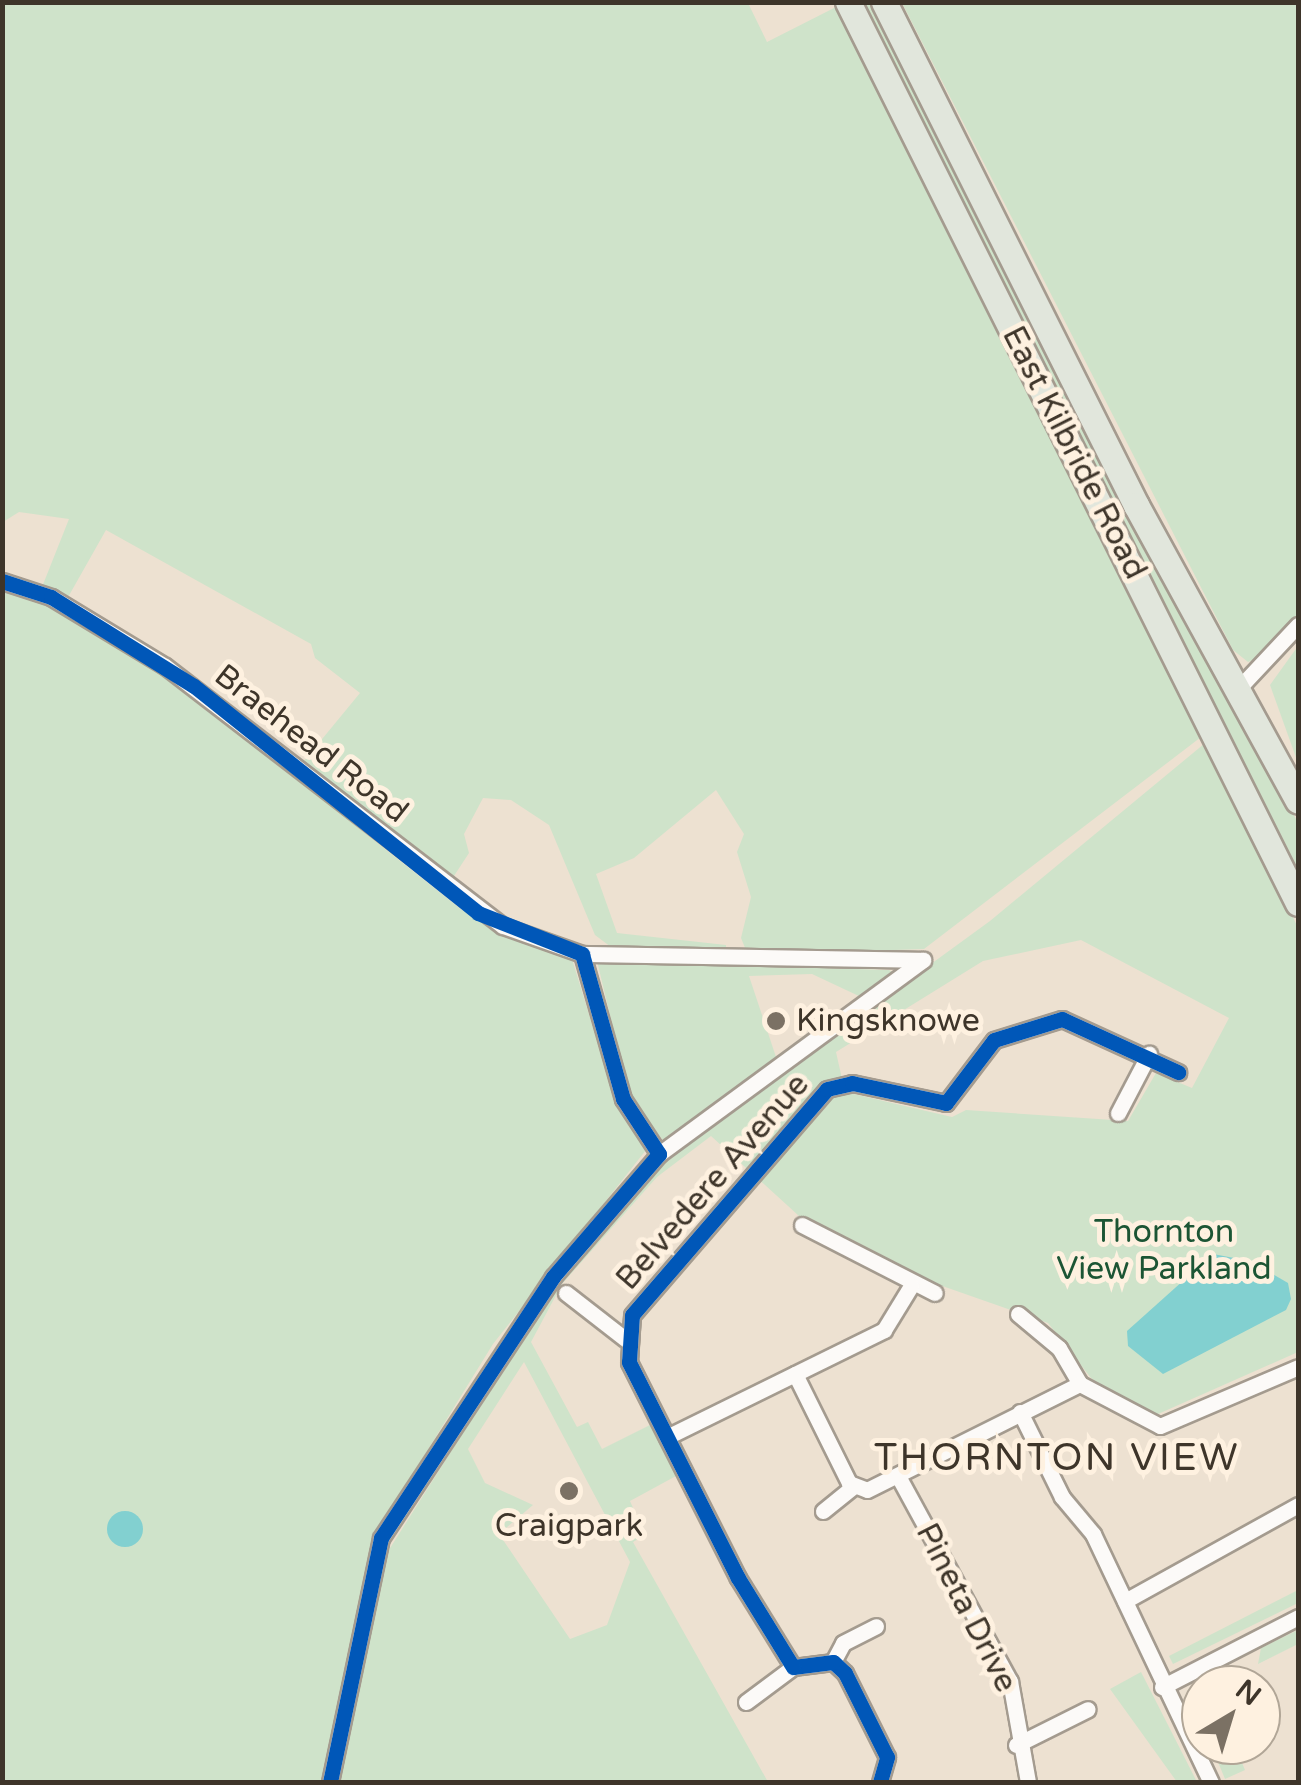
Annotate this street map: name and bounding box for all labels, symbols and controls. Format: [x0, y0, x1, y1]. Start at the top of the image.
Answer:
street label: East Kilbride Road [994, 320, 1154, 586]
street label: Braehead Road [207, 657, 415, 831]
place label: Kingsknowe [796, 1002, 980, 1040]
marker: Kingsknowe [765, 1010, 787, 1032]
street label: Belvedere Avenue [609, 1066, 817, 1298]
park label: Thornton View Parkland [1056, 1214, 1272, 1289]
district label: THORNTON VIEW [874, 1436, 1240, 1482]
marker: Craigpark [558, 1480, 580, 1502]
place label: Craigpark [495, 1507, 643, 1545]
street label: Pineta Drive [907, 1517, 1025, 1699]
north arrow [1181, 1665, 1281, 1765]
text: N [1229, 1673, 1268, 1713]

